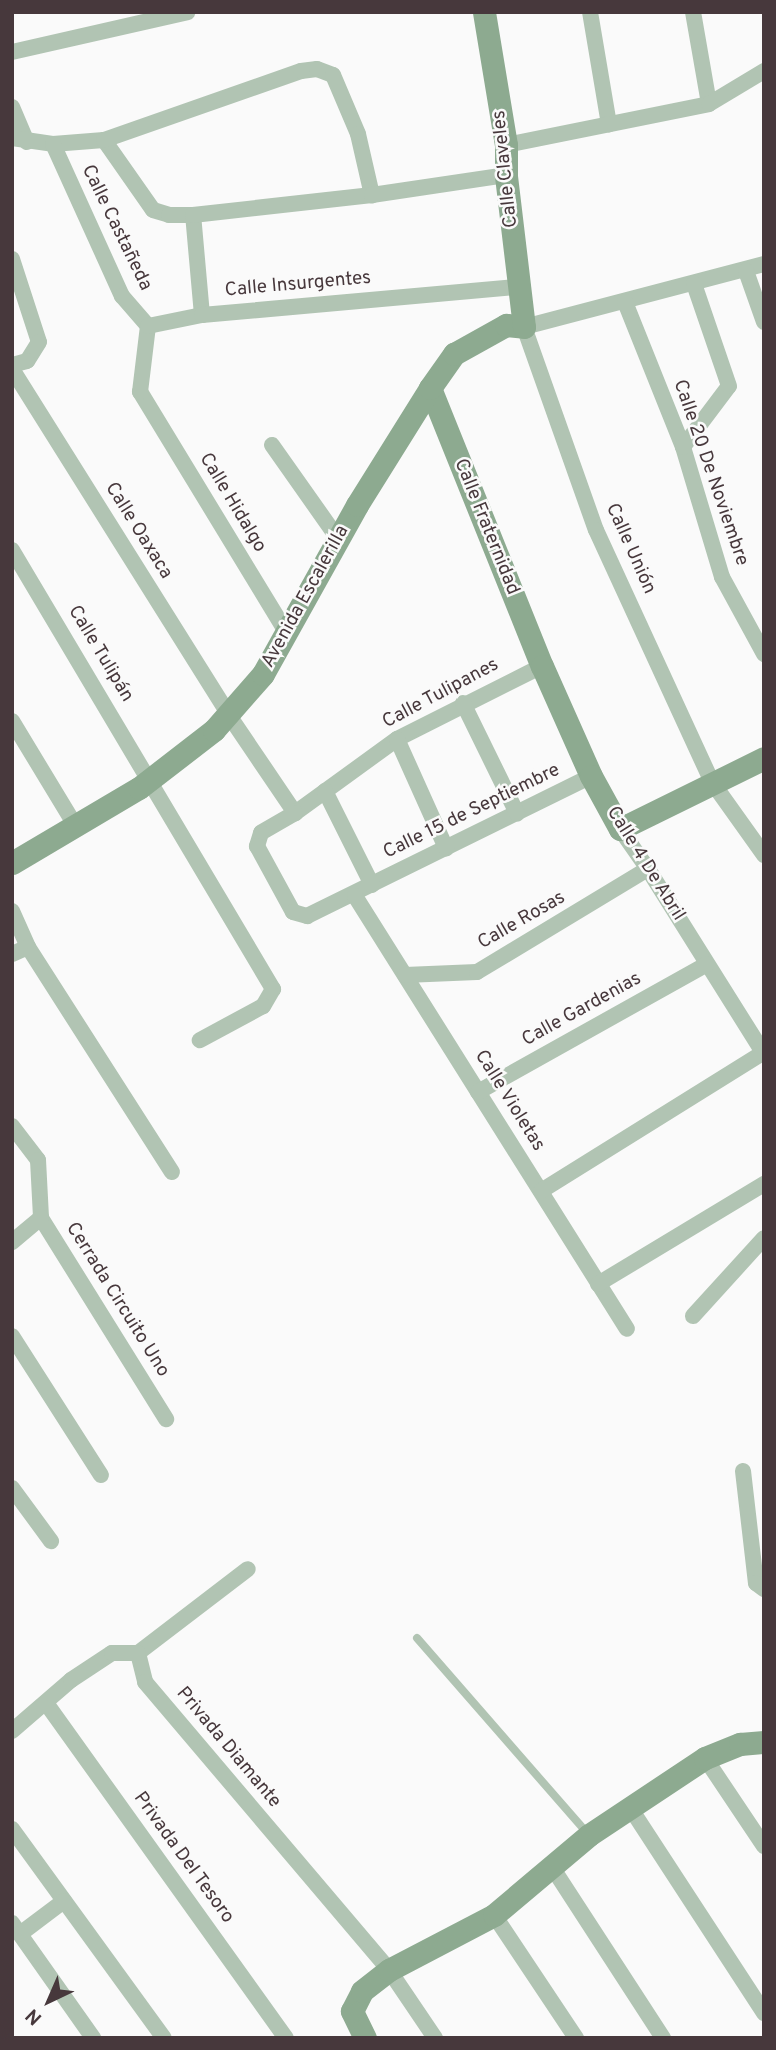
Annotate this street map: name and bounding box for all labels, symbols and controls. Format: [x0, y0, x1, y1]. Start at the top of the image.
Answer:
street label: Calle Claveles [488, 109, 524, 229]
street label: Calle Castañeda [76, 161, 156, 295]
street label: Calle Insurgentes [224, 267, 372, 303]
street label: Calle 20 De Noviembre [667, 377, 753, 569]
street label: Calle Hidalgo [193, 449, 271, 557]
street label: Calle Fraternidad [448, 456, 524, 598]
street label: Calle Oaxaca [99, 478, 177, 584]
street label: Calle Unión [600, 500, 660, 598]
street label: Avenida Escalerilla [257, 522, 355, 672]
street label: Calle Tulipán [62, 601, 138, 707]
street label: Calle Tulipanes [379, 654, 503, 734]
street label: Calle 15 de Septiembre [380, 759, 564, 865]
street label: Calle 4 De Abril [601, 802, 689, 926]
street label: Calle Rosas [474, 887, 570, 955]
street label: Calle Gardenias [518, 968, 646, 1052]
street label: Calle Violetas [469, 1046, 549, 1156]
street label: Cerrada Circuito Uno [60, 1218, 174, 1382]
street label: Privada Diamante [171, 1683, 285, 1813]
street label: Privada Del Tesoro [128, 1788, 238, 1928]
north arrow [14, 1966, 84, 2036]
text: N [21, 2003, 48, 2029]

